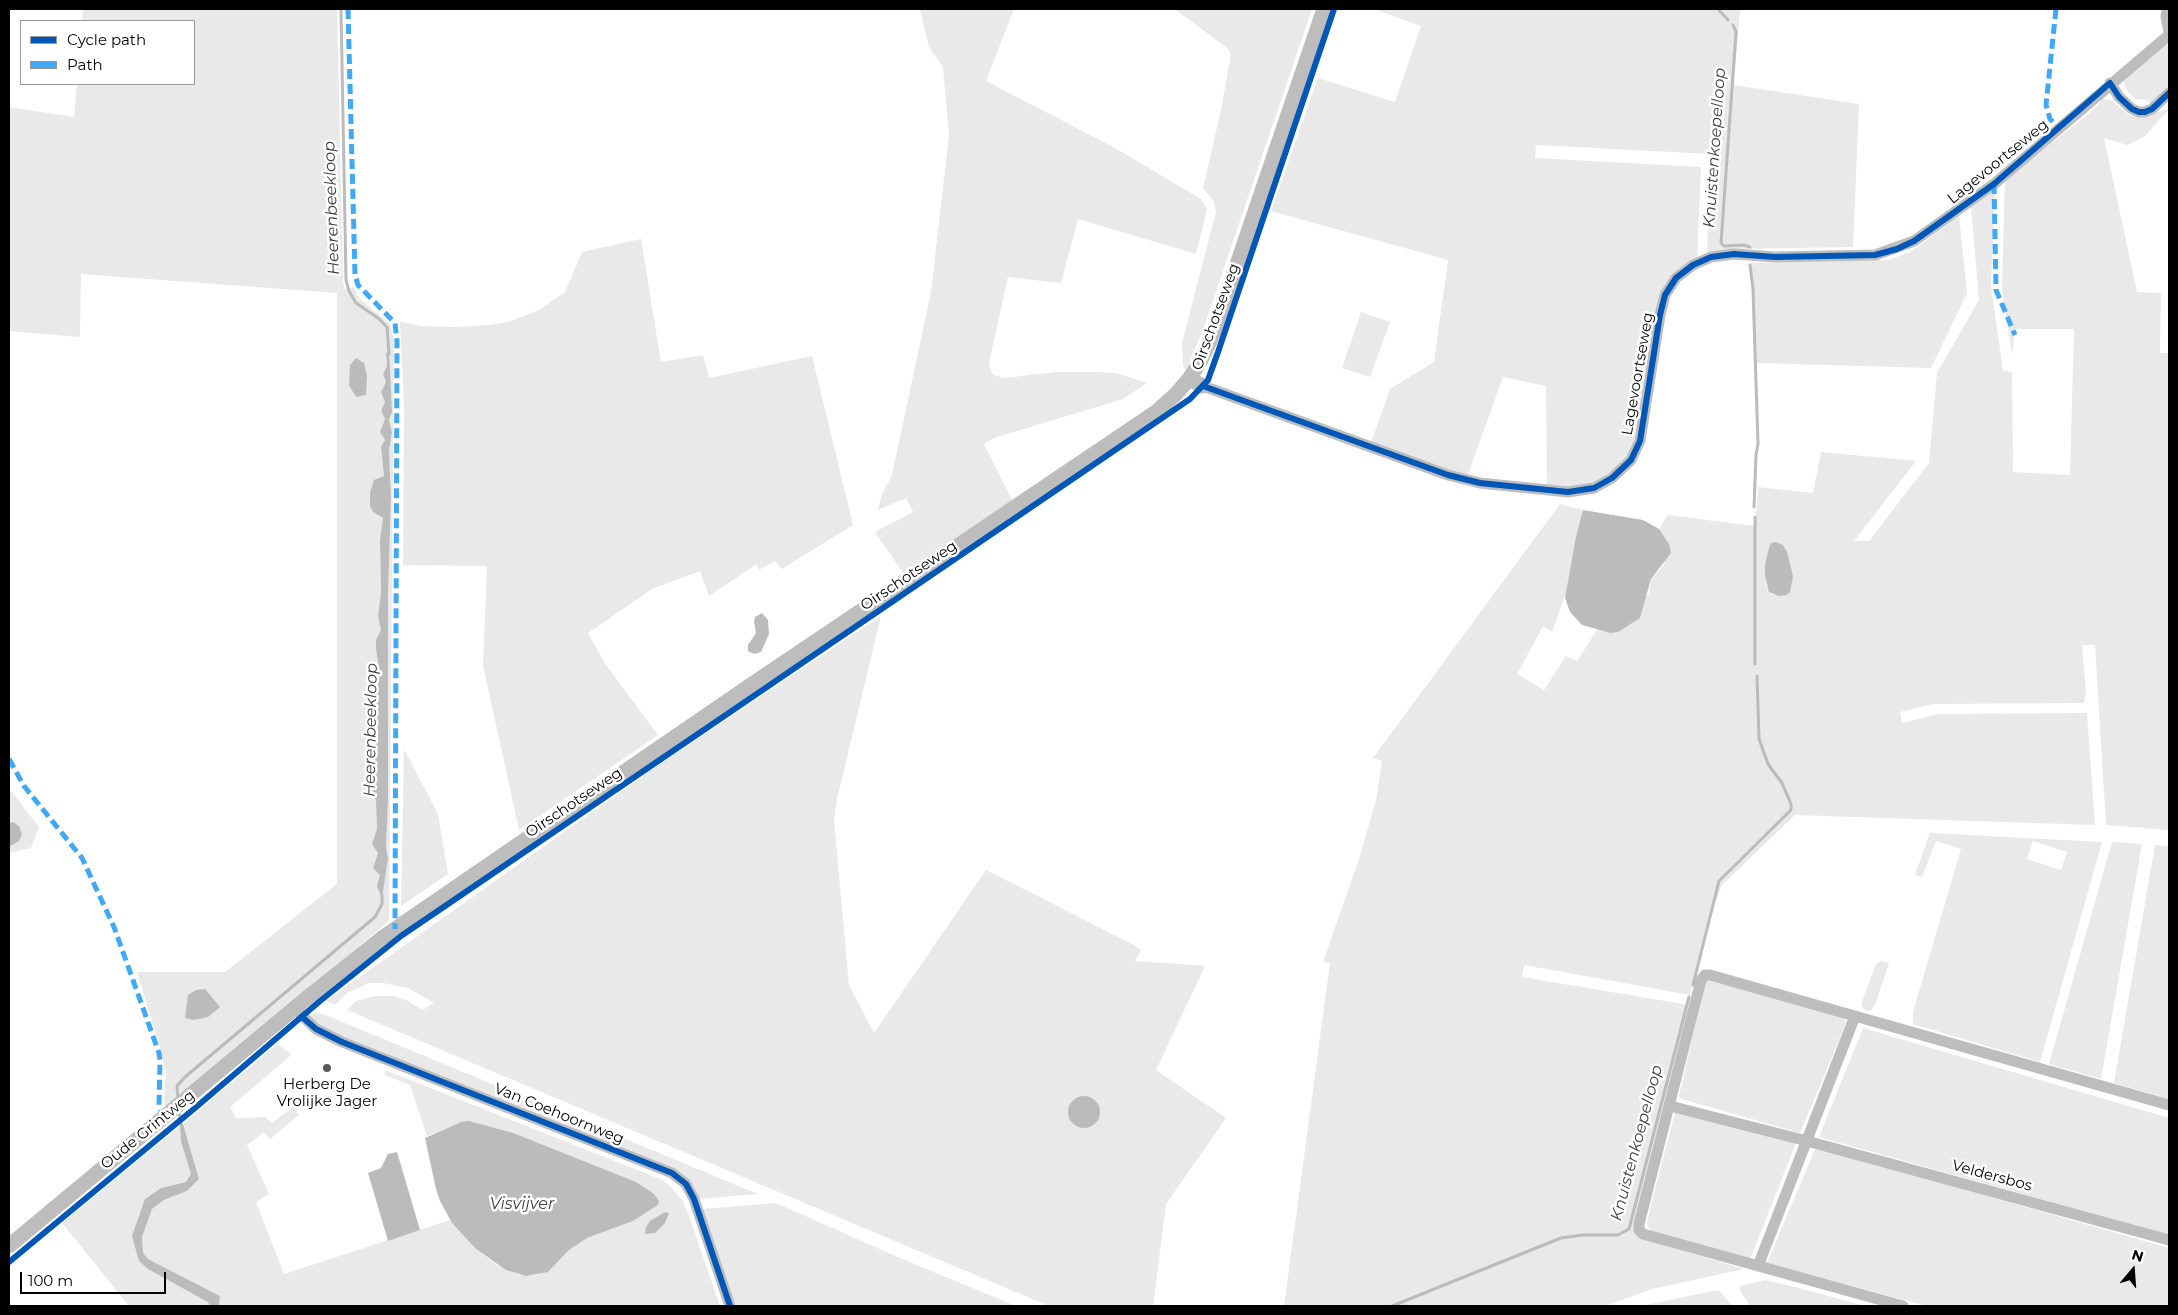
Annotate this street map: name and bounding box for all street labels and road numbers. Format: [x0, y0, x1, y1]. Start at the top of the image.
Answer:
street label: Lagevoortseweg [1944, 116, 2052, 208]
street label: Oirschotseweg [1188, 261, 1244, 373]
street label: Lagevoortseweg [1618, 311, 1658, 437]
street label: Oirschotseweg [857, 537, 961, 615]
street label: Oirschotseweg [522, 764, 626, 842]
street label: Van Coehoornweg [491, 1080, 627, 1148]
street label: Oude Grintweg [97, 1087, 199, 1173]
street label: Veldersbos [1950, 1157, 2034, 1195]

